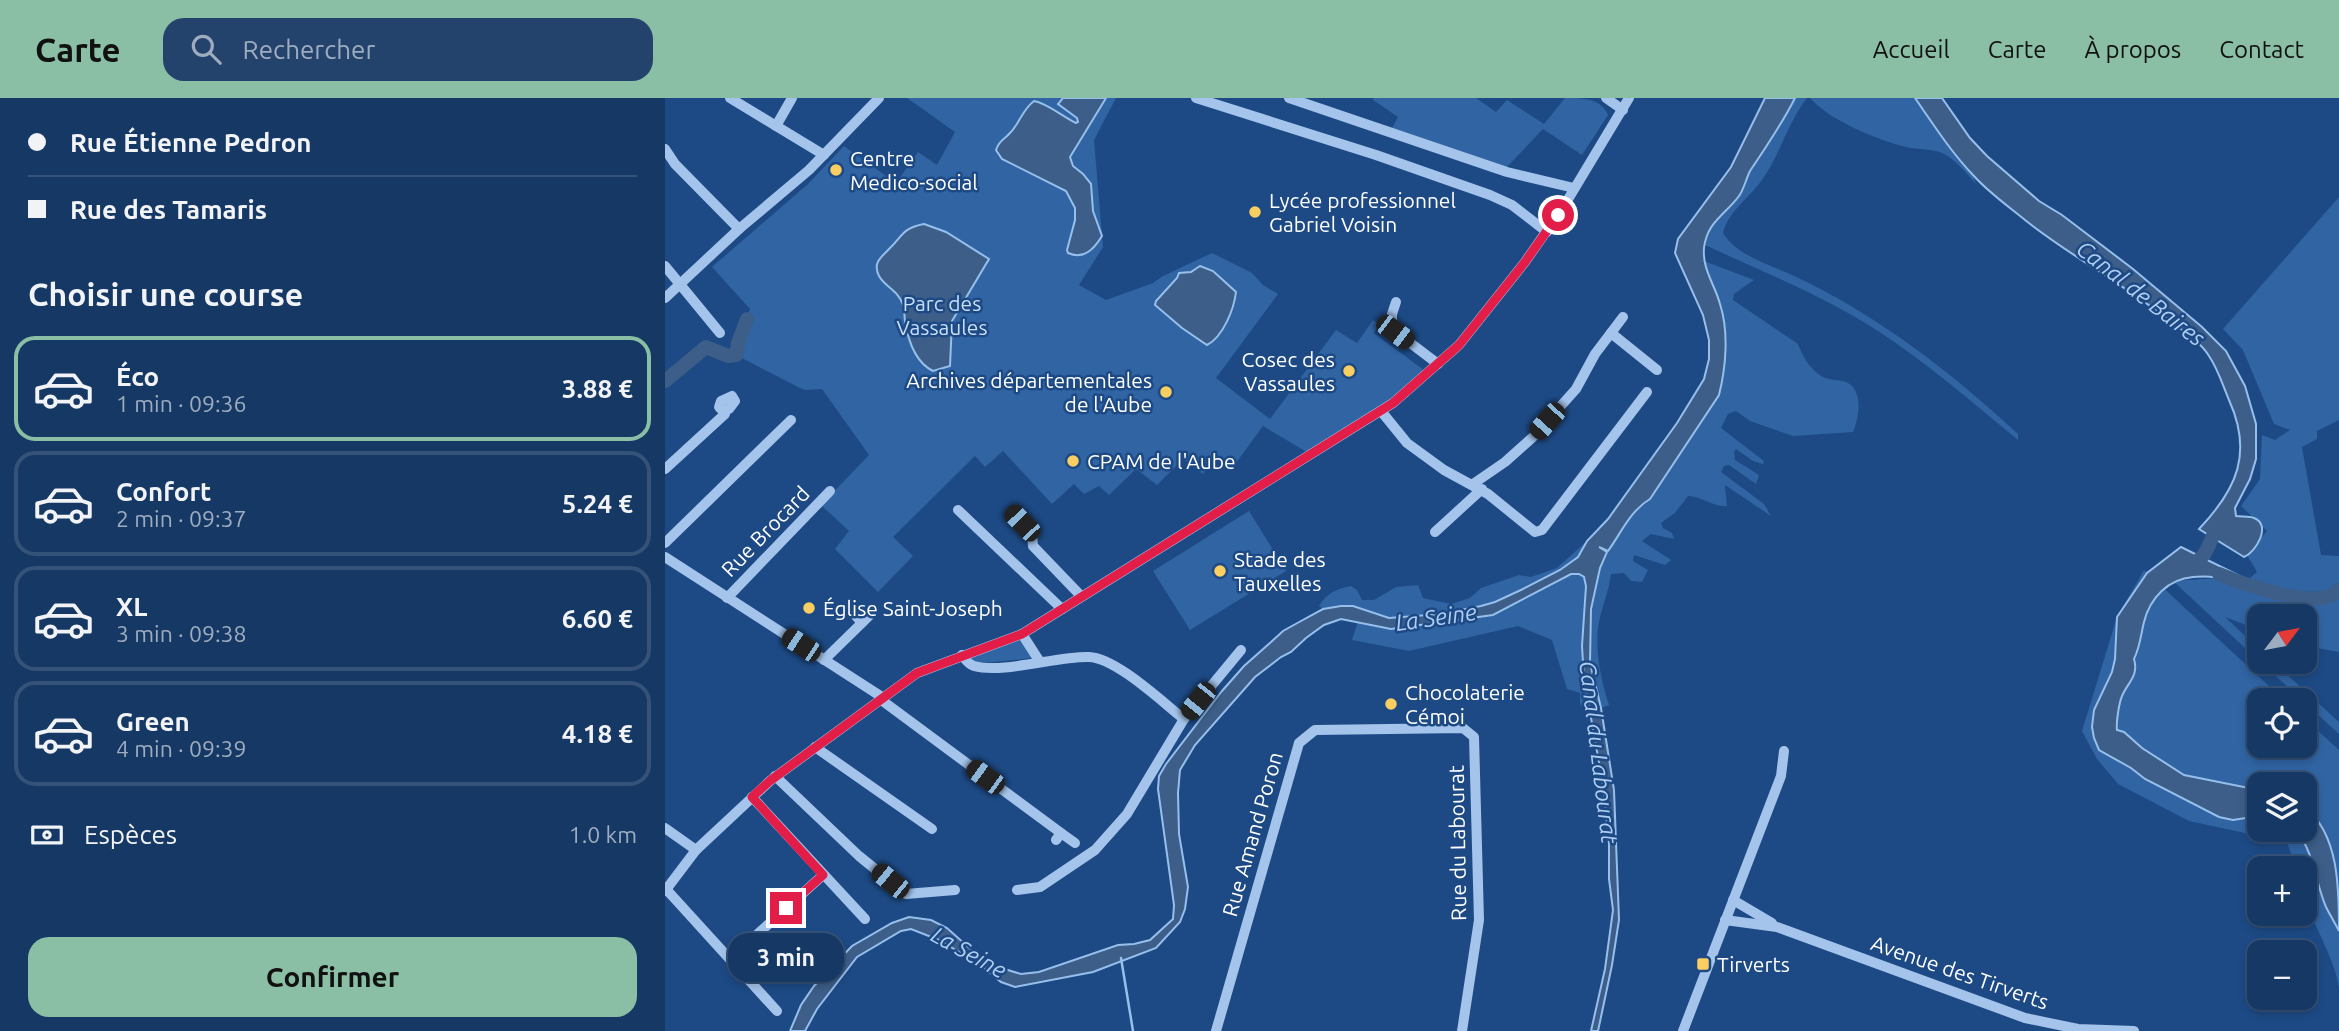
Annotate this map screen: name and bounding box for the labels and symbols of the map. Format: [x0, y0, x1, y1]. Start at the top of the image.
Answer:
place label: Centre Medico-social [850, 146, 978, 194]
marker: Centre Medico-social [828, 162, 844, 178]
place label: Lycée professionnel Gabriel Voisin [1269, 188, 1456, 236]
route start [1542, 199, 1574, 231]
marker: Lycée professionnel Gabriel Voisin [1247, 204, 1263, 220]
water label: Canal de Baires [2072, 235, 2210, 351]
park label: Parc des Vassaules [897, 291, 988, 339]
car [1372, 311, 1419, 353]
place label: Cosec des Vassaules [1242, 347, 1335, 395]
marker: Cosec des Vassaules [1341, 363, 1357, 379]
place label: Archives départementales de l'Aube [906, 368, 1152, 416]
marker: Archives départementales de l'Aube [1158, 384, 1174, 400]
car [1526, 398, 1569, 444]
place label: CPAM de l'Aube [1087, 449, 1236, 473]
marker: CPAM de l'Aube [1065, 453, 1081, 469]
street label: Rue Brocard [716, 481, 814, 581]
car [1000, 501, 1045, 545]
place label: Stade des Tauxelles [1234, 547, 1326, 595]
marker: Stade des Tauxelles [1212, 563, 1228, 579]
place label: Église Saint-Joseph [823, 596, 1003, 620]
water label: La Seine [1394, 599, 1479, 635]
marker: Église Saint-Joseph [801, 600, 817, 616]
north arrow [2247, 604, 2317, 674]
car [778, 625, 825, 665]
water label: Canal du Labourat [1575, 659, 1623, 846]
car [1177, 678, 1220, 724]
place label: Chocolaterie Cémoi [1405, 680, 1525, 728]
marker: Chocolaterie Cémoi [1383, 696, 1399, 712]
street label: Rue Amand Poron [1217, 749, 1287, 919]
car [962, 756, 1009, 798]
street label: Rue du Labourat [1444, 765, 1470, 921]
car [868, 860, 913, 902]
route end [770, 892, 802, 924]
water label: La Seine [927, 921, 1011, 983]
street label: Avenue des Tirverts [1868, 930, 2052, 1014]
callout: 3 min [728, 932, 844, 982]
place label: Tirverts [1717, 952, 1790, 976]
marker: Tirverts [1695, 956, 1711, 972]

